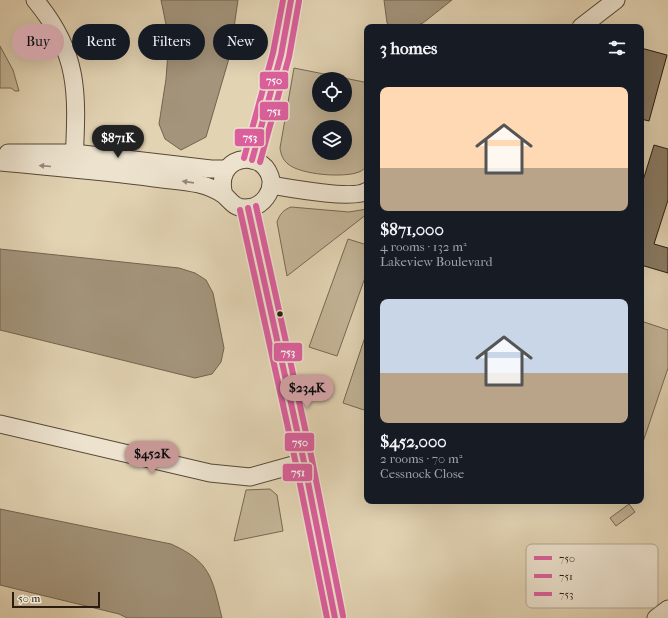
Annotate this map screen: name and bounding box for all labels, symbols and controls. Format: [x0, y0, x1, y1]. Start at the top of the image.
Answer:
chip: Buy [12, 24, 64, 60]
chip: Rent [72, 24, 130, 60]
chip: Filters [138, 24, 205, 60]
chip: New [213, 24, 268, 60]
icon: filters [606, 37, 628, 59]
text: 3 homes [380, 38, 437, 58]
line badge: 750 [259, 71, 289, 90]
map controls [312, 72, 352, 160]
button: locate [312, 72, 352, 112]
text: 750 [265, 74, 282, 87]
line badge: 751 [259, 101, 289, 121]
text: 751 [266, 105, 281, 118]
icon: home [468, 113, 540, 185]
button: layers [312, 120, 352, 160]
pin: $871K [90, 125, 146, 159]
line badge: 753 [234, 128, 265, 147]
text: $871K [101, 130, 135, 145]
text: 753 [242, 131, 258, 144]
one-way arrow [39, 163, 51, 170]
one-way arrow [182, 179, 194, 185]
text: $871,000 [380, 219, 444, 239]
text: 4 rooms · 132 m² [380, 239, 467, 254]
text: Lakeview Boulevard [380, 254, 493, 269]
unlabelled marker [275, 309, 285, 319]
icon: home [468, 325, 540, 397]
line badge: 753 [273, 342, 303, 362]
text: 753 [280, 346, 296, 359]
pin: $234K [279, 375, 335, 409]
text: $234K [289, 380, 325, 395]
text: $452,000 [380, 431, 447, 451]
line badge: 750 [284, 432, 315, 452]
text: 750 [291, 436, 308, 449]
pin: $452K [124, 441, 180, 475]
text: $452K [134, 446, 170, 461]
text: 2 rooms · 70 m² [380, 451, 463, 466]
line badge: 751 [282, 463, 313, 482]
text: 751 [290, 466, 305, 479]
text: Cessnock Close [380, 466, 464, 481]
legend [526, 544, 658, 608]
text: 750 [559, 552, 575, 565]
text: 751 [559, 570, 573, 583]
text: 753 [559, 588, 574, 601]
scale bar [12, 590, 100, 609]
text: 50 m [18, 592, 40, 605]

